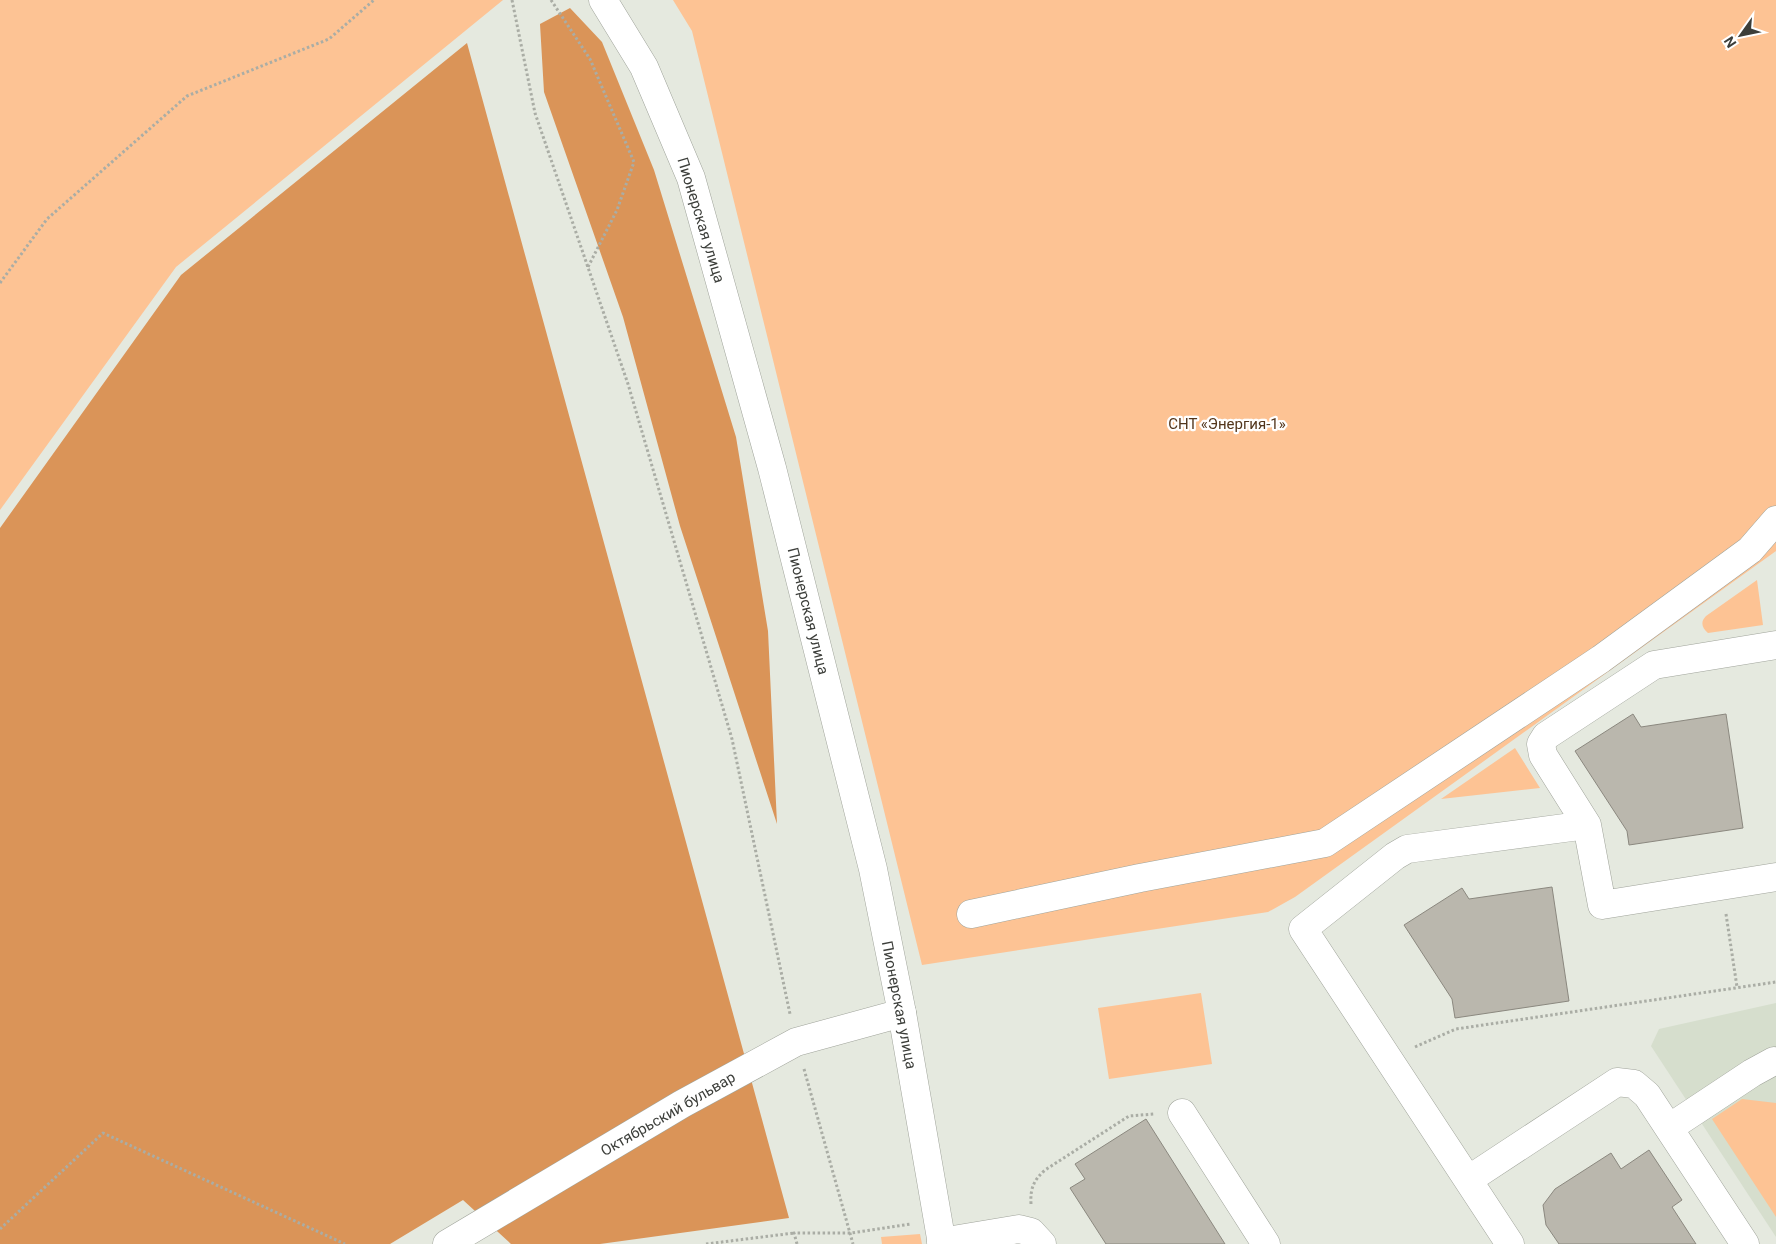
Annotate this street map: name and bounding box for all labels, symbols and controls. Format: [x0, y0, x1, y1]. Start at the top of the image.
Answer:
north arrow [1716, 10, 1766, 60]
text: N [1721, 34, 1740, 51]
street label: Пионерская улица [673, 155, 729, 285]
park label: СНТ «Энергия-1» [1168, 415, 1286, 433]
street label: Пионерская улица [784, 546, 832, 676]
street label: Пионерская улица [878, 939, 920, 1071]
street label: Октябрьский бульвар [597, 1068, 739, 1160]

